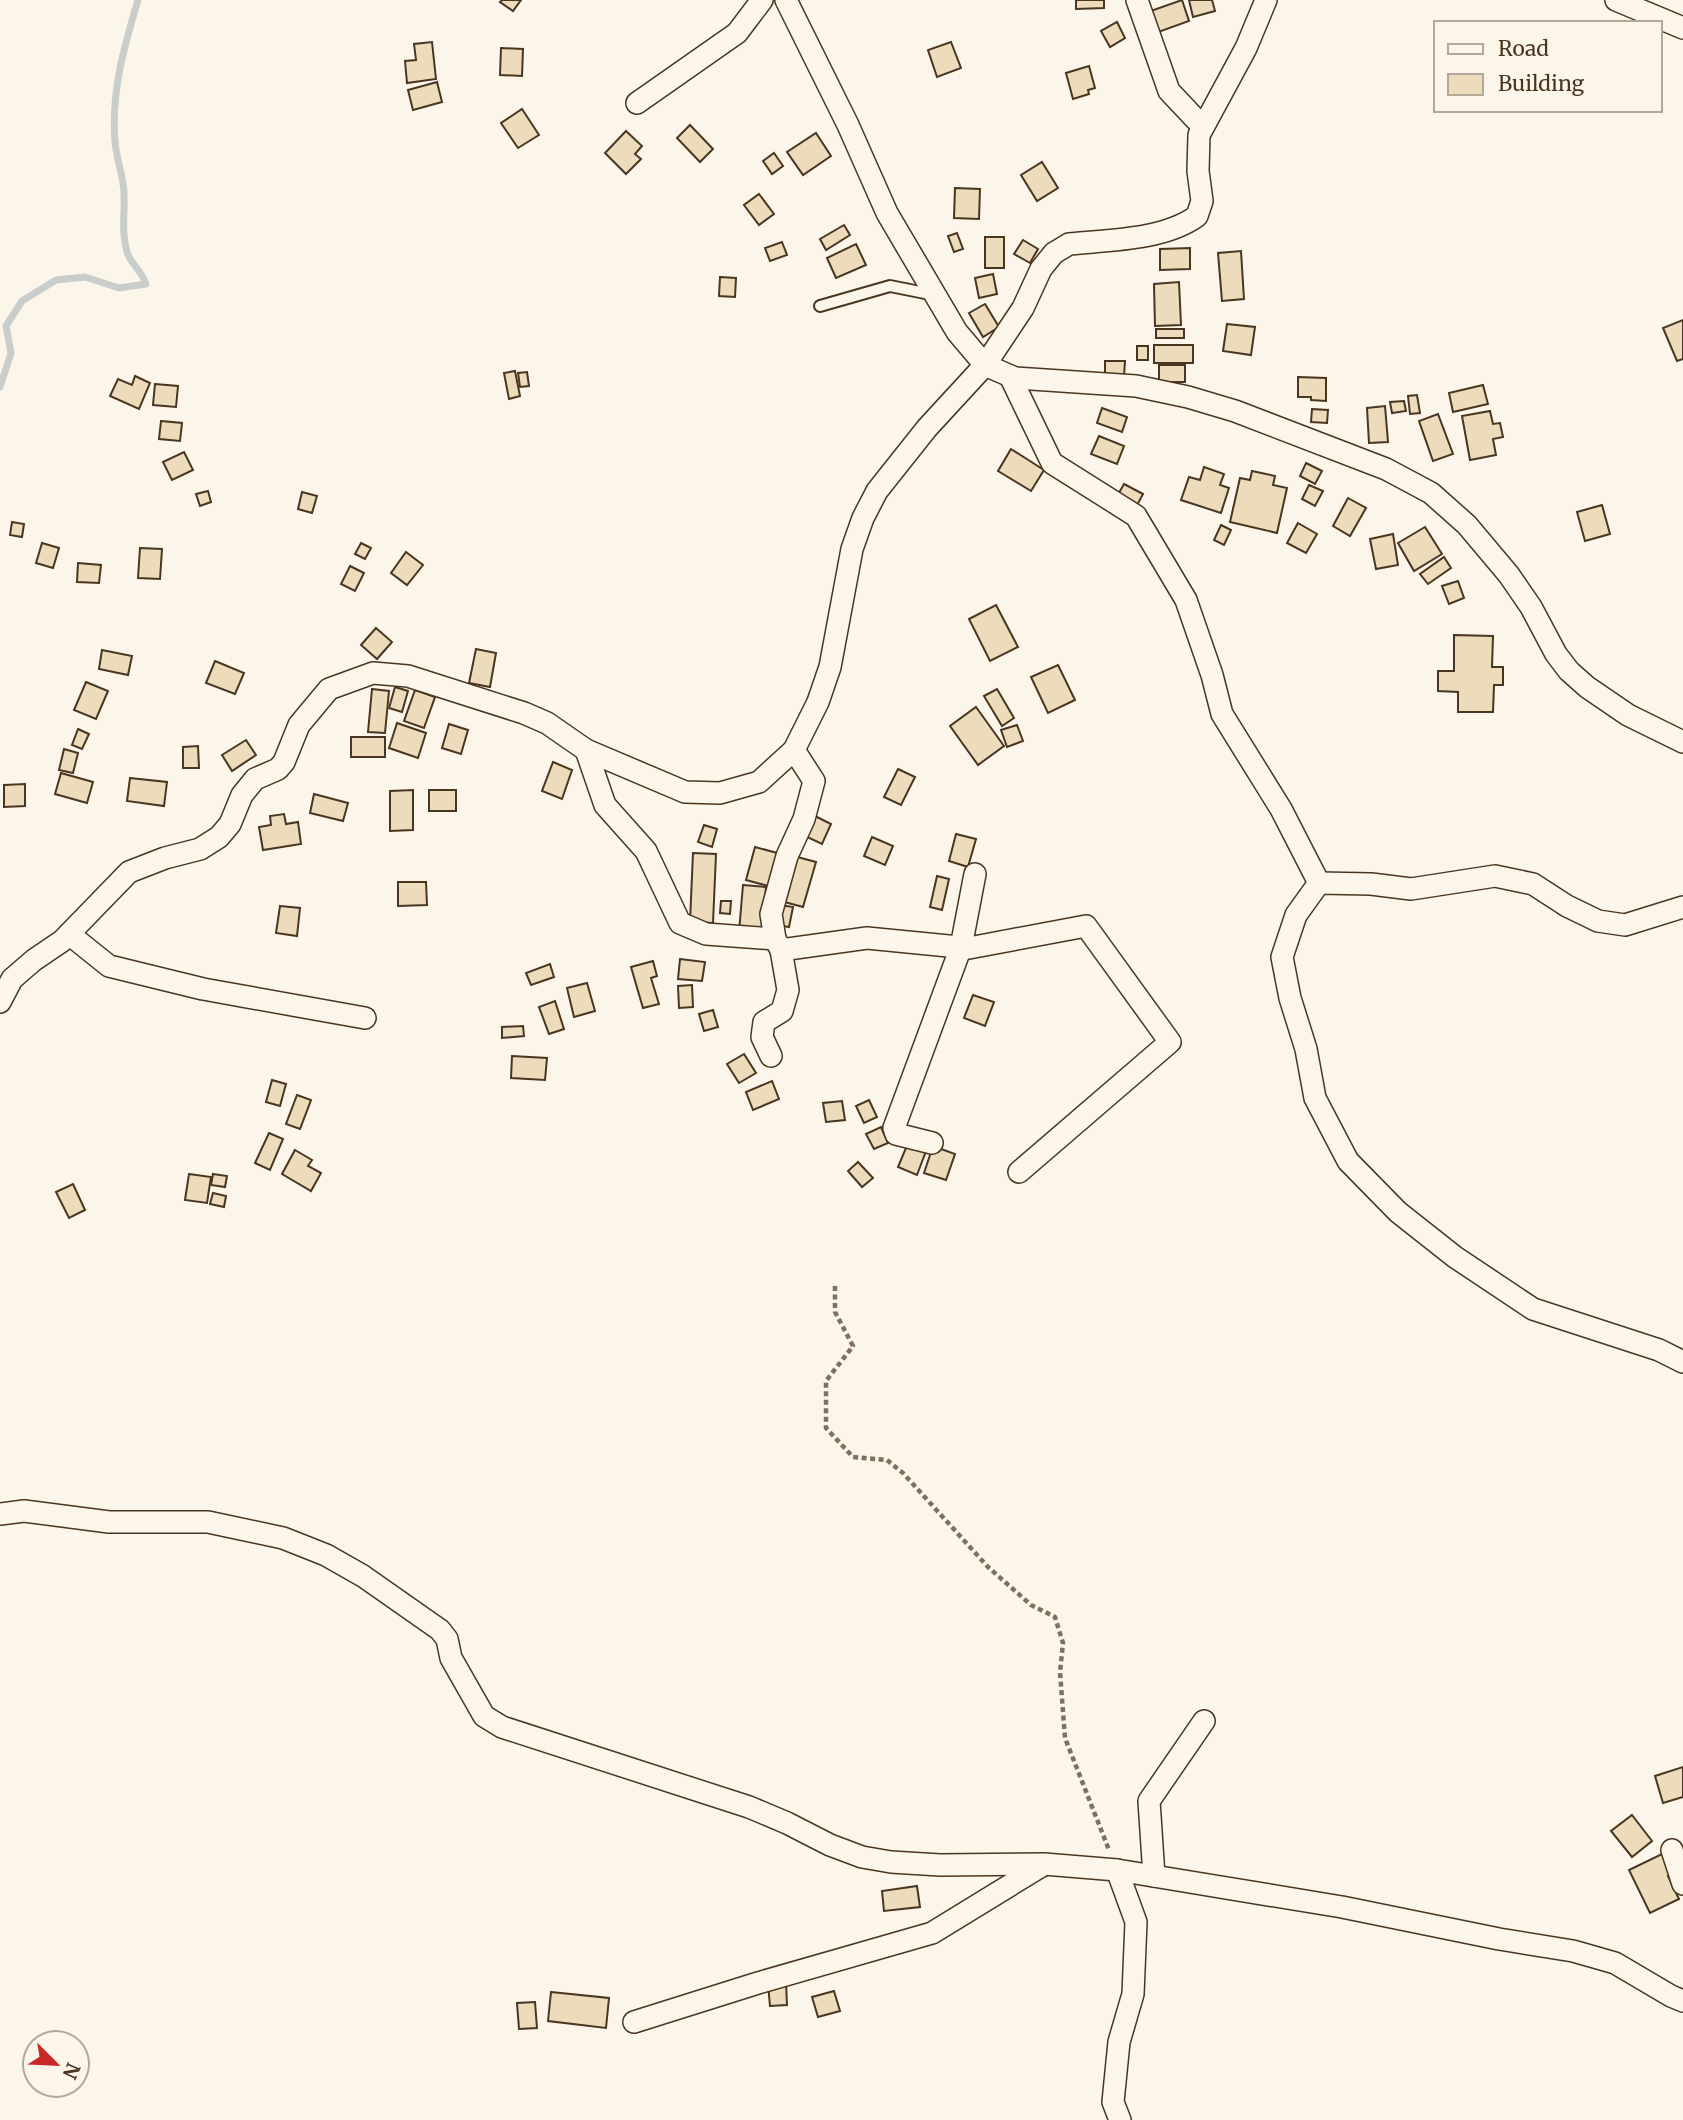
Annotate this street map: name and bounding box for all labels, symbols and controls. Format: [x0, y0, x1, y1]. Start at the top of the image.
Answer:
legend [1434, 21, 1662, 112]
text: Road [1498, 35, 1549, 62]
text: Building [1498, 70, 1585, 97]
north arrow [21, 2029, 91, 2099]
text: N [58, 2059, 86, 2083]

